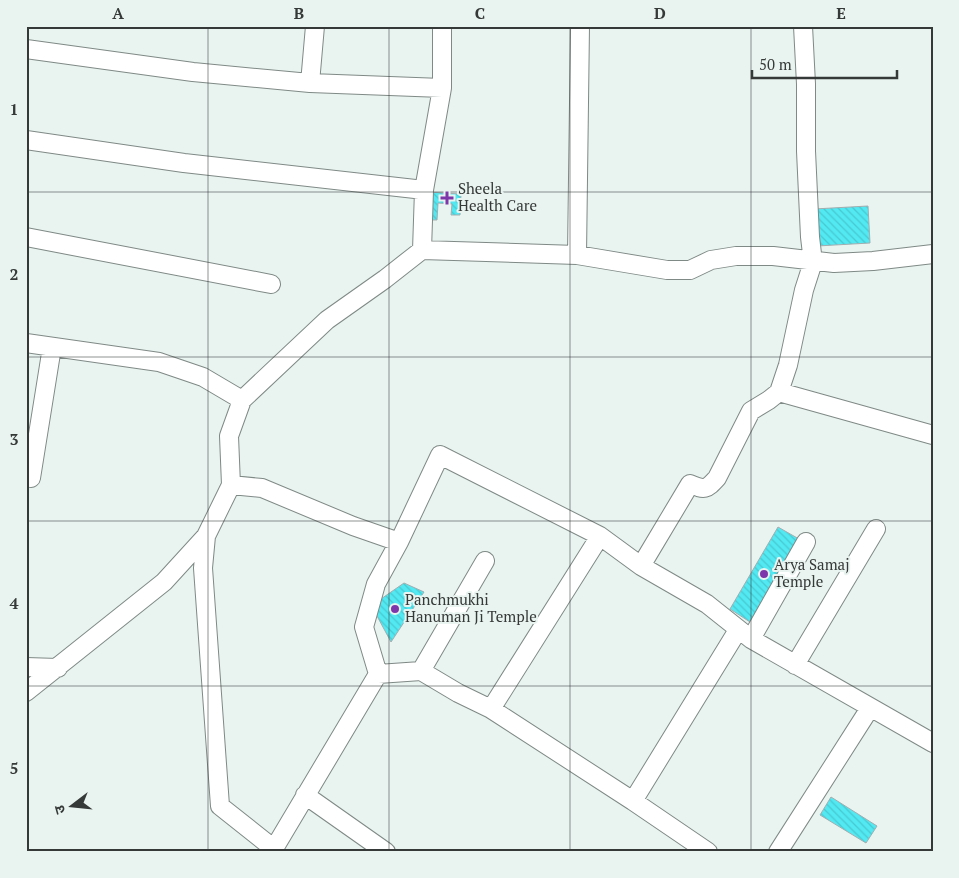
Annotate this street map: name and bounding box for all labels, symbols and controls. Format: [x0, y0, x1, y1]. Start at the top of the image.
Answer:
text: A [112, 2, 124, 24]
text: B [294, 2, 304, 24]
text: C [475, 2, 485, 24]
text: D [654, 2, 666, 24]
text: E [836, 2, 846, 24]
scale bar [752, 48, 896, 80]
text: 50 m [759, 54, 792, 74]
text: 1 [9, 98, 19, 120]
place label: Sheela Health Care [458, 178, 537, 215]
marker: Sheela Health Care [440, 191, 454, 205]
text: 2 [9, 263, 19, 285]
text: 3 [9, 428, 19, 450]
place label: Arya Samaj Temple [774, 554, 850, 591]
marker: Arya Samaj Temple [758, 568, 770, 580]
place label: Panchmukhi Hanuman Ji Temple [405, 589, 537, 626]
text: 4 [9, 592, 19, 614]
marker: Panchmukhi Hanuman Ji Temple [389, 603, 401, 615]
text: 5 [9, 757, 19, 779]
north arrow [48, 780, 98, 830]
text: उ [49, 802, 69, 816]

